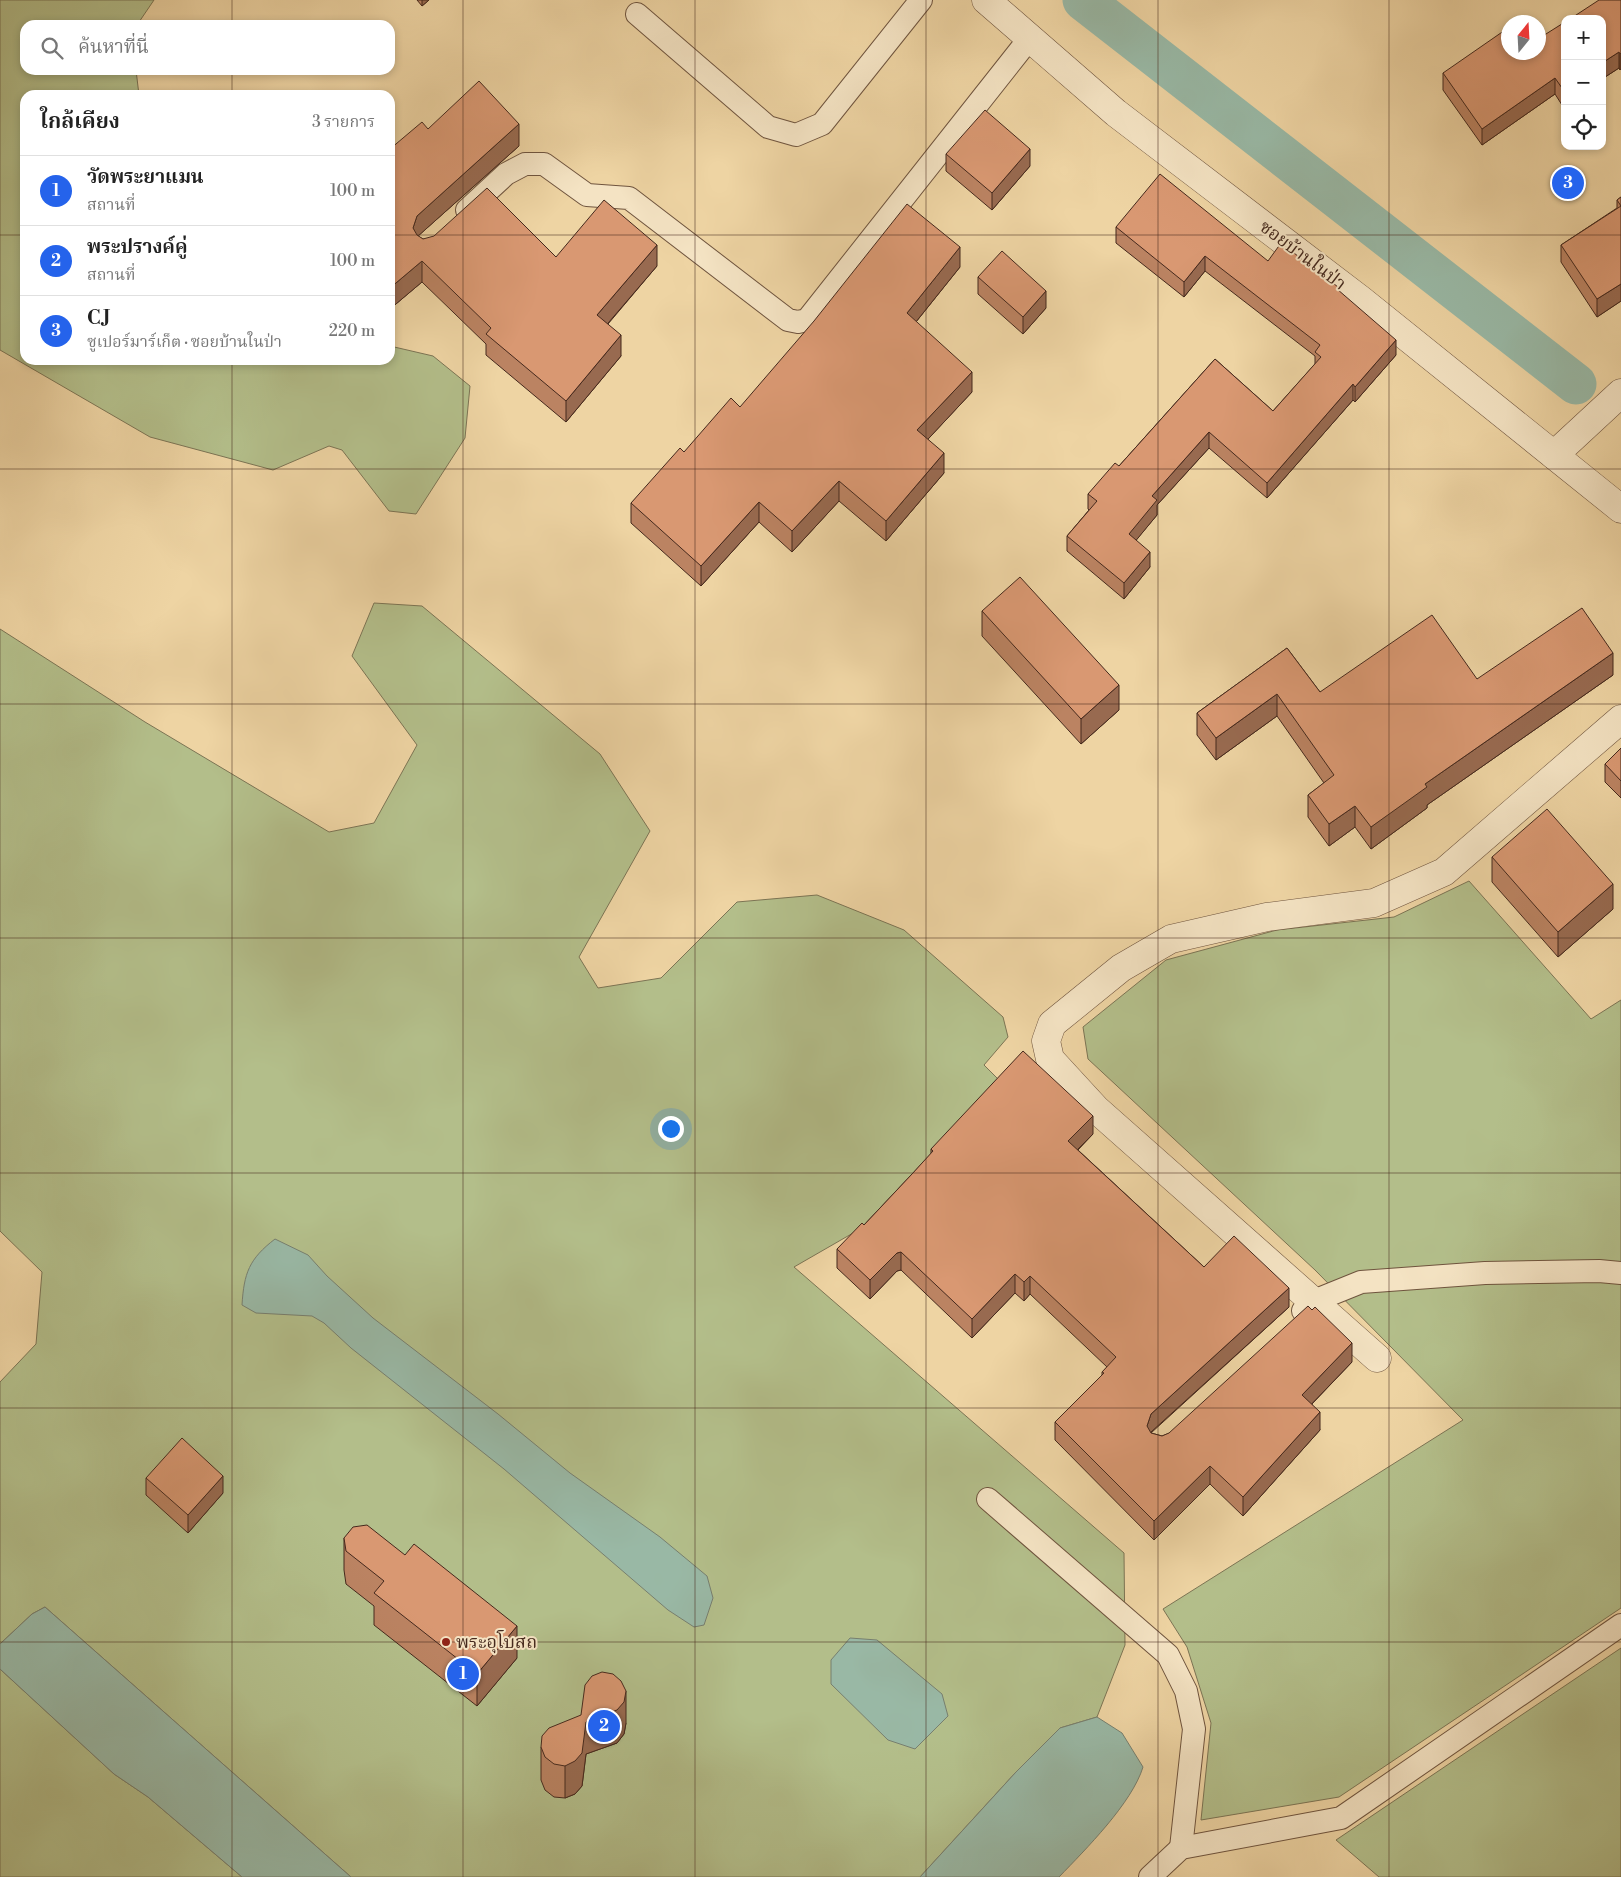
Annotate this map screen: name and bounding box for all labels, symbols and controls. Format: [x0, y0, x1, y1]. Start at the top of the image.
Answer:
north arrow [1501, 15, 1546, 60]
map controls [1561, 15, 1606, 150]
button: + [1561, 15, 1606, 60]
search box [20, 20, 395, 75]
icon: search [38, 34, 66, 62]
text: ค้นหาที่นี่ [78, 35, 149, 59]
button: − [1561, 60, 1606, 105]
button: locate [1561, 105, 1606, 150]
text: ใกล้เคียง [40, 109, 120, 135]
text: 3 รายการ [312, 112, 375, 132]
pin: 3 [1552, 164, 1584, 202]
text: วัดพระยาแมน [87, 165, 204, 189]
text: 1 [52, 181, 60, 201]
text: 100 m [330, 181, 375, 201]
text: สถานที่ [87, 195, 135, 215]
street label: ซอยบ้านในป่า [1255, 215, 1351, 295]
text: พระปรางค์คู่ [87, 235, 188, 259]
text: 2 [51, 251, 61, 271]
text: 100 m [330, 251, 375, 271]
text: สถานที่ [87, 265, 135, 285]
text: CJ [87, 306, 110, 330]
text: 3 [51, 321, 61, 341]
text: 220 m [329, 321, 375, 341]
text: ซูเปอร์มาร์เก็ต · ซอยบ้านในป่า [87, 332, 282, 352]
your location [658, 1116, 684, 1142]
place label: พระอุโบสถ [456, 1629, 537, 1654]
marker: พระอุโบสถ [440, 1636, 452, 1648]
pin: 1 [447, 1655, 479, 1693]
pin: 2 [588, 1707, 620, 1745]

